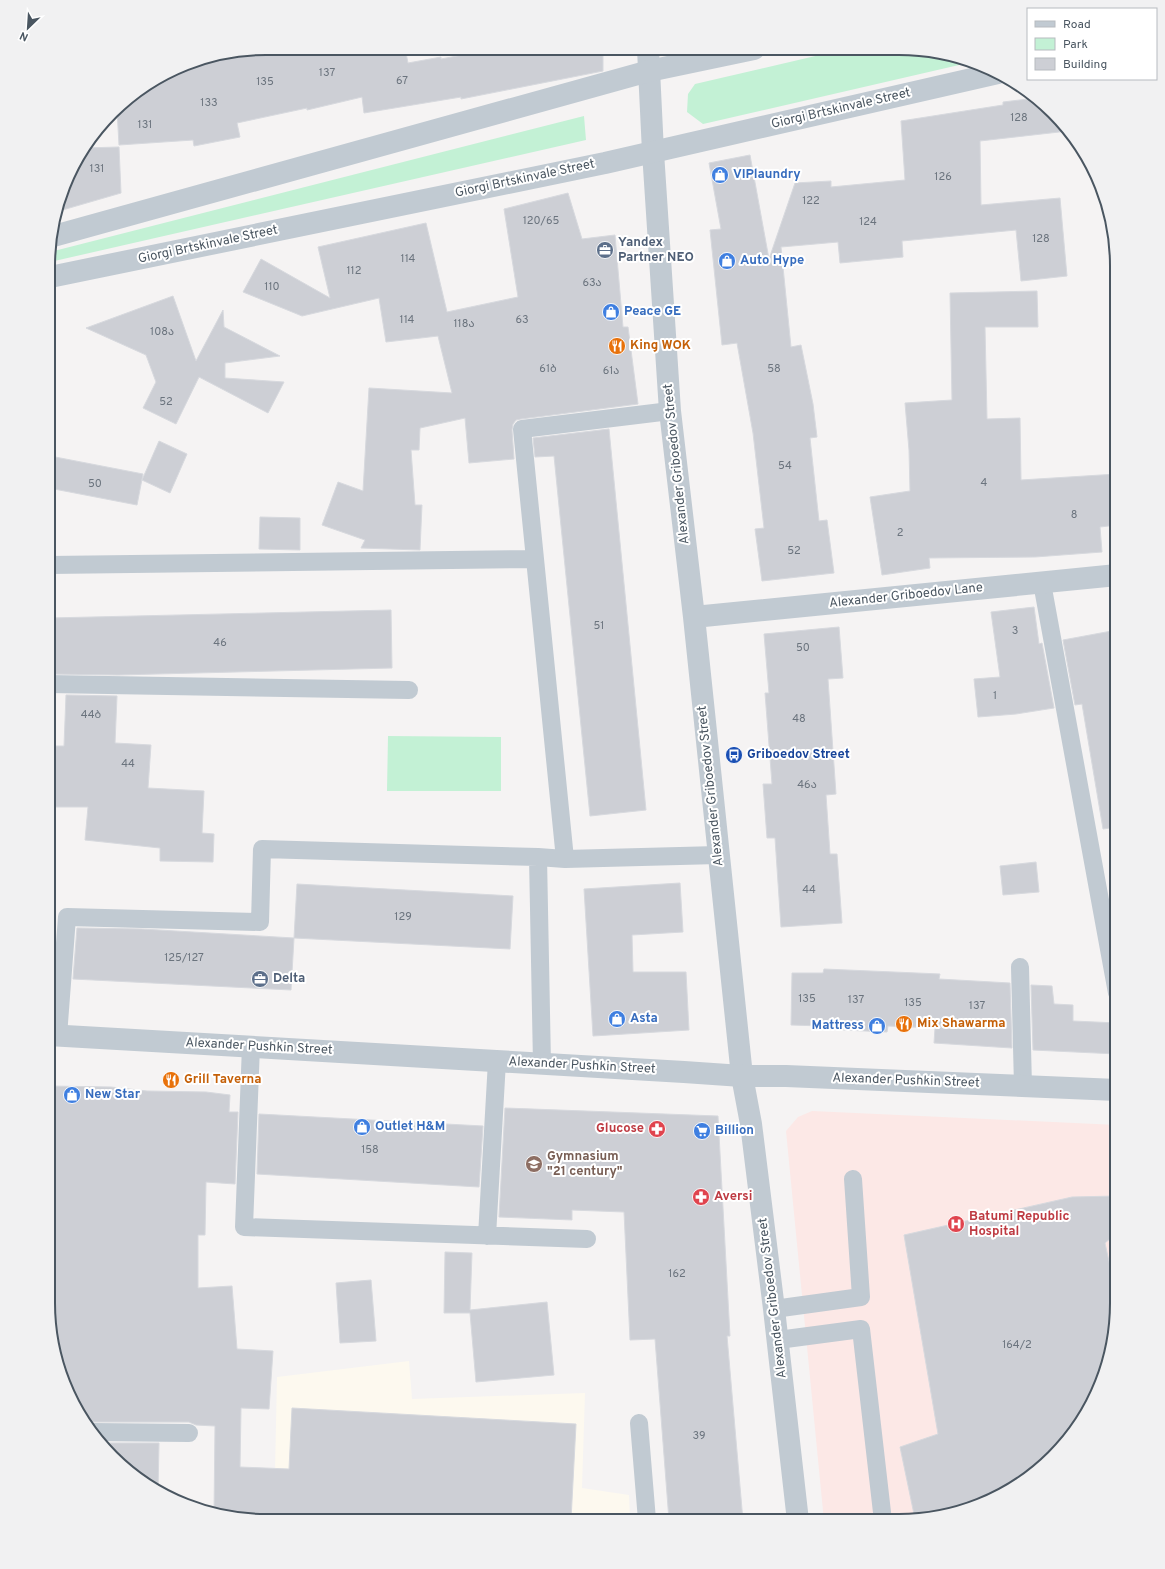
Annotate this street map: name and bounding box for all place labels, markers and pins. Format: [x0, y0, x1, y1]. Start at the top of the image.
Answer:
shop icon: VIPlaundry [710, 165, 730, 185]
place label: VIPlaundry [733, 167, 801, 183]
place label: Yandex Partner NEO [618, 235, 694, 266]
office icon: Yandex Partner NEO [595, 240, 615, 260]
shop icon: Auto Hype [717, 251, 737, 271]
place label: Auto Hype [740, 253, 804, 269]
shop icon: Peace GE [601, 302, 621, 322]
place label: Peace GE [624, 304, 681, 320]
restaurant icon: King WOK [607, 336, 627, 356]
place label: King WOK [630, 338, 691, 354]
bus stop icon: Griboedov Street [724, 745, 744, 765]
place label: Griboedov Street [747, 747, 850, 763]
office icon: Delta [250, 969, 270, 989]
place label: Delta [273, 971, 305, 987]
shop icon: Asta [607, 1009, 627, 1029]
place label: Asta [630, 1011, 658, 1027]
restaurant icon: Mix Shawarma [894, 1014, 914, 1034]
shop icon: Mattress [867, 1016, 887, 1036]
place label: Mix Shawarma [917, 1016, 1006, 1032]
place label: Mattress [812, 1018, 864, 1034]
restaurant icon: Grill Taverna [161, 1070, 181, 1090]
place label: Grill Taverna [184, 1072, 261, 1088]
shop icon: New Star [62, 1085, 82, 1105]
place label: New Star [85, 1087, 141, 1103]
shop icon: Outlet H&M [352, 1117, 372, 1137]
place label: Outlet H&M [375, 1119, 445, 1135]
pharmacy icon: Glucose [647, 1119, 667, 1139]
place label: Glucose [596, 1121, 644, 1137]
supermarket icon: Billion [692, 1121, 712, 1141]
place label: Billion [715, 1123, 754, 1139]
place label: Gymnasium "21 century" [547, 1149, 623, 1180]
school or university icon: Gymnasium "21 century" [524, 1154, 544, 1174]
pharmacy icon: Aversi [691, 1187, 711, 1207]
place label: Aversi [714, 1189, 752, 1205]
place label: Batumi Republic Hospital [969, 1209, 1069, 1240]
hospital icon: Batumi Republic Hospital [946, 1214, 966, 1234]

